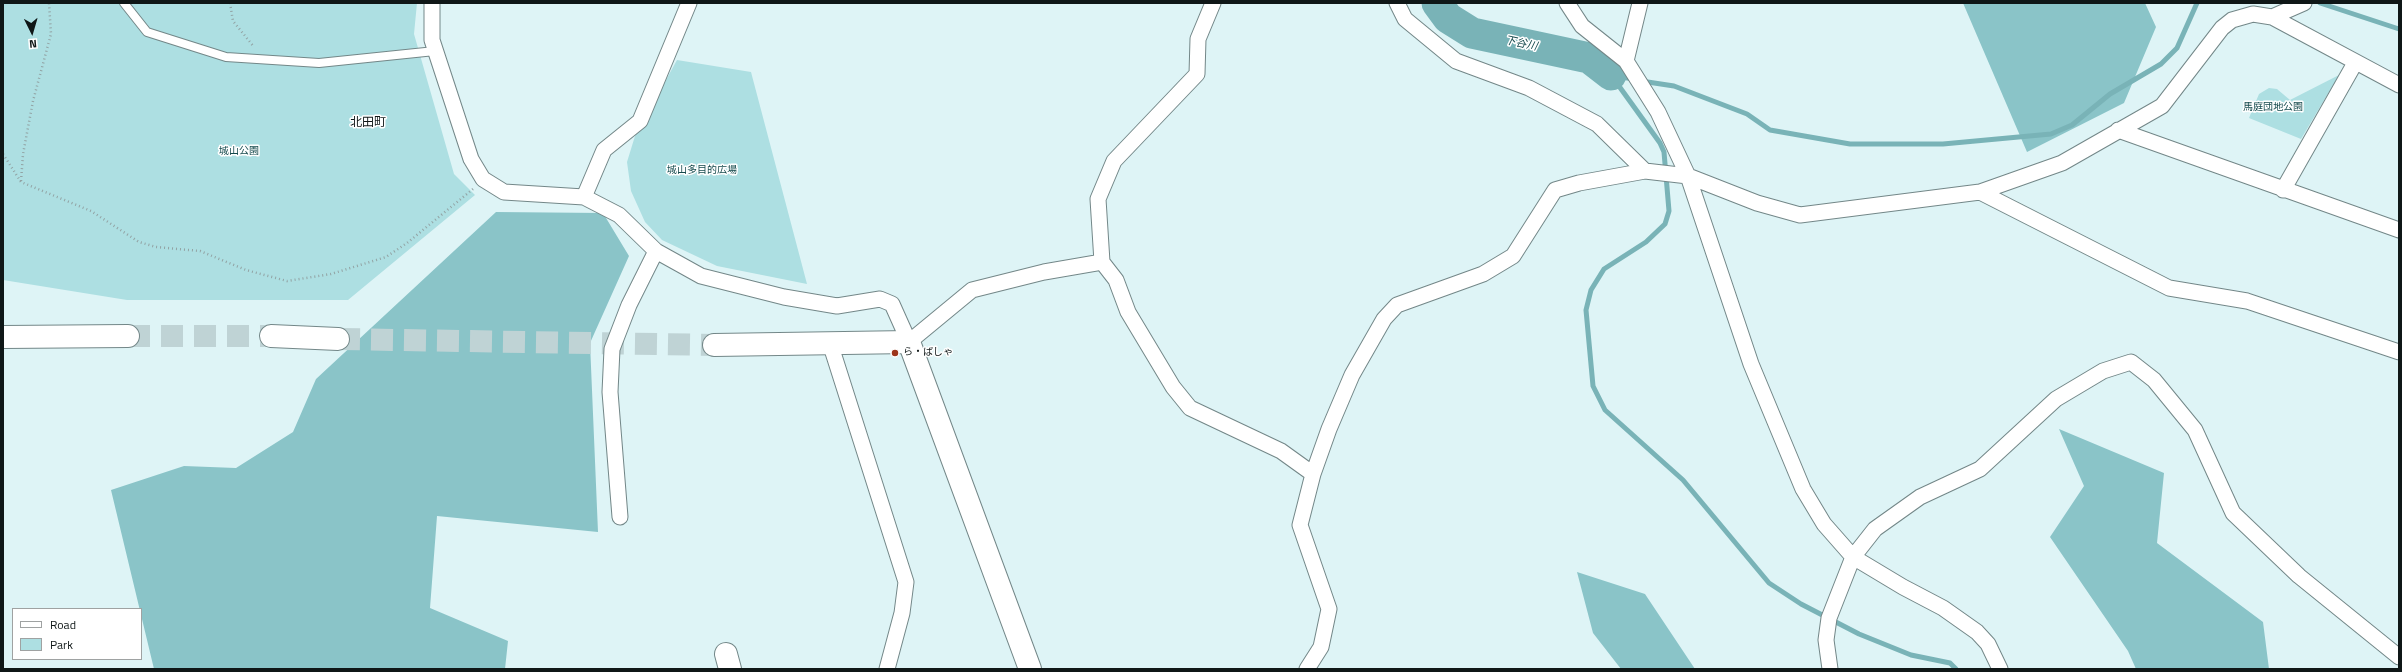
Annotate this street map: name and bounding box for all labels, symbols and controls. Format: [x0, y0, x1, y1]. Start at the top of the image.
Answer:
north arrow [12, 12, 52, 52]
water label: 下谷川 [1503, 34, 1539, 54]
text: N [29, 36, 38, 52]
park label: 馬庭団地公園 [2243, 102, 2303, 114]
district label: 北田町 [350, 116, 386, 130]
park label: 城山公園 [219, 146, 259, 158]
park label: 城山多目的広場 [667, 165, 737, 177]
place label: ら・ぱしゃ [903, 347, 953, 359]
marker: ら・ぱしゃ [890, 348, 900, 358]
legend [12, 608, 142, 660]
text: Road [50, 615, 76, 634]
text: Park [50, 635, 73, 654]

